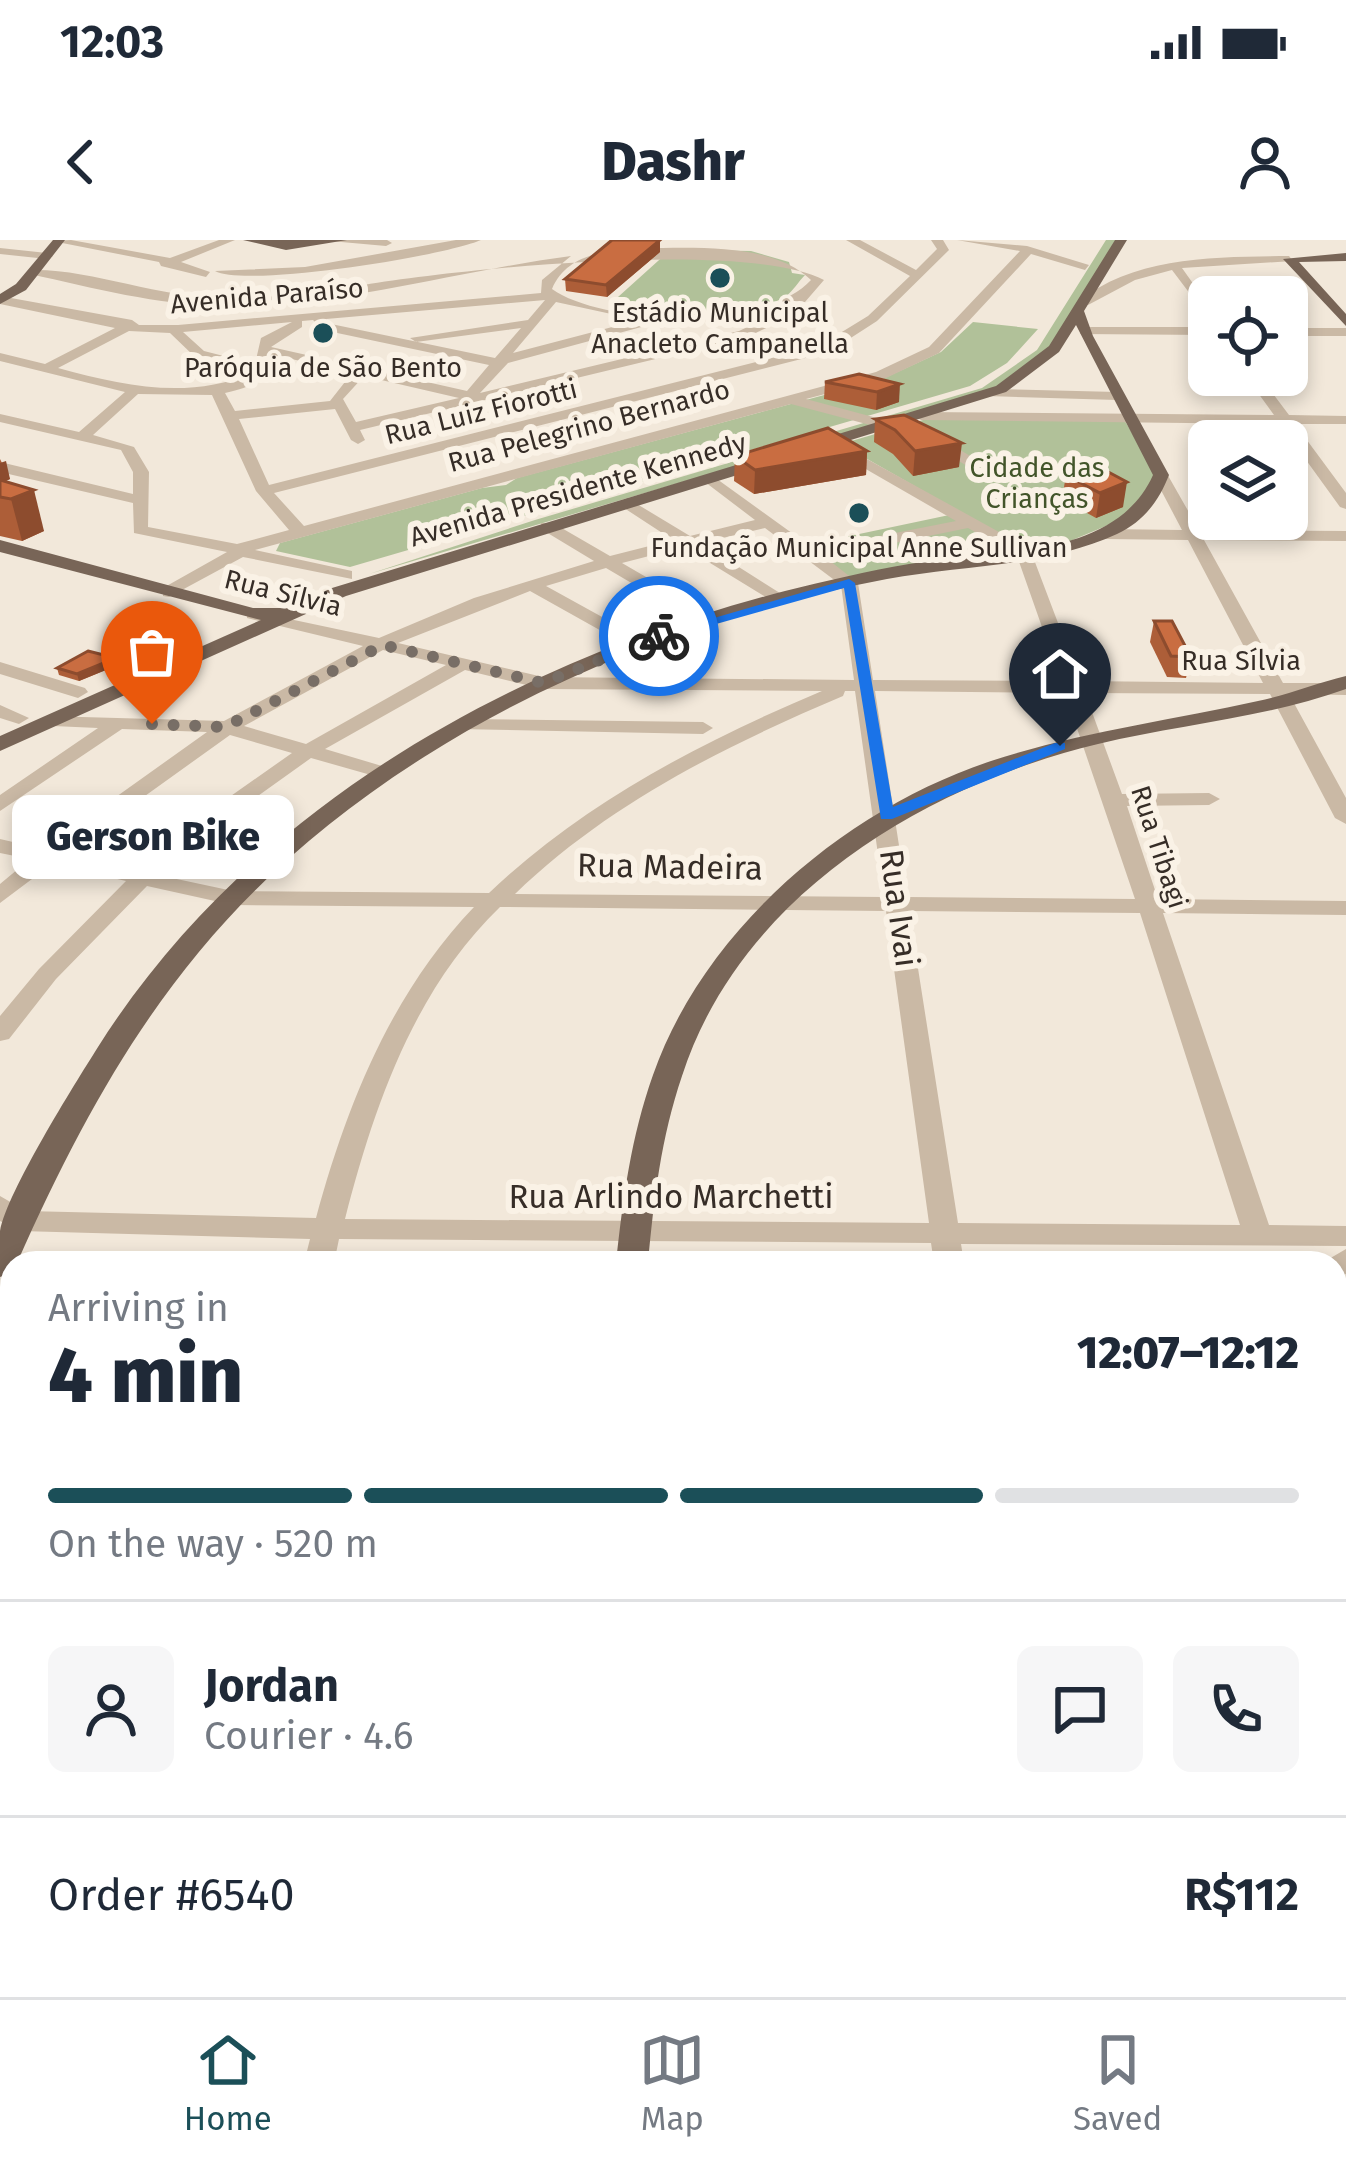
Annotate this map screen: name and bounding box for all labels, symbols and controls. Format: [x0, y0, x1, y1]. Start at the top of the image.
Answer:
text: 12:03 [60, 15, 164, 69]
icon: back [48, 129, 114, 195]
icon: person [1232, 129, 1298, 195]
text: Dashr [601, 130, 745, 194]
marker: Estádio Municipal Anacleto Campanella [707, 265, 733, 291]
street label: Avenida Paraíso [169, 272, 365, 320]
map controls [1188, 276, 1308, 540]
button: locate [1188, 276, 1308, 396]
place label: Estádio Municipal Anacleto Campanella [591, 297, 849, 360]
marker: Paróquia de São Bento [310, 320, 336, 346]
place label: Paróquia de São Bento [184, 352, 462, 384]
street label: Rua Luiz Fiorotti [381, 373, 581, 451]
street label: Rua Pelegrino Bernardo [445, 373, 733, 479]
button: layers [1188, 420, 1308, 540]
street label: Avenida Presidente Kennedy [406, 426, 751, 553]
park label: Cidade das Crianças [970, 452, 1104, 515]
marker: Fundação Municipal Anne Sullivan [846, 500, 872, 526]
place label: Fundação Municipal Anne Sullivan [650, 532, 1068, 564]
street label: Rua Sílvia [221, 563, 345, 623]
courier [599, 576, 719, 696]
pin [101, 601, 203, 724]
icon: bike [626, 603, 692, 669]
icon: bag [119, 619, 185, 685]
pin [1009, 623, 1111, 746]
icon: home [1027, 641, 1093, 707]
street label: Rua Sílvia [1181, 645, 1301, 677]
street label: Rua Tibagi [1124, 782, 1194, 912]
callout: Gerson Bike [11, 796, 293, 880]
text: Gerson Bike [46, 814, 260, 860]
street label: Rua Madeira [577, 845, 763, 889]
street label: Rua Ivai [871, 847, 927, 970]
street label: Rua Arlindo Marchetti [508, 1177, 834, 1217]
text: Arriving in [48, 1285, 229, 1331]
text: 12:07–12:12 [1077, 1326, 1299, 1380]
text: 4 min [48, 1329, 243, 1423]
text: On the way · 520 m [48, 1521, 378, 1567]
button: person [48, 1646, 174, 1772]
button: chat [1017, 1646, 1143, 1772]
button: phone [1173, 1646, 1299, 1772]
text: Jordan [204, 1659, 339, 1713]
text: Courier · 4.6 [204, 1713, 413, 1759]
text: Order #6540 [48, 1868, 295, 1922]
text: R$112 [1184, 1868, 1299, 1922]
tab: Home [184, 2027, 272, 2139]
tab: Map [639, 2027, 705, 2139]
tab: Saved [1073, 2027, 1162, 2139]

